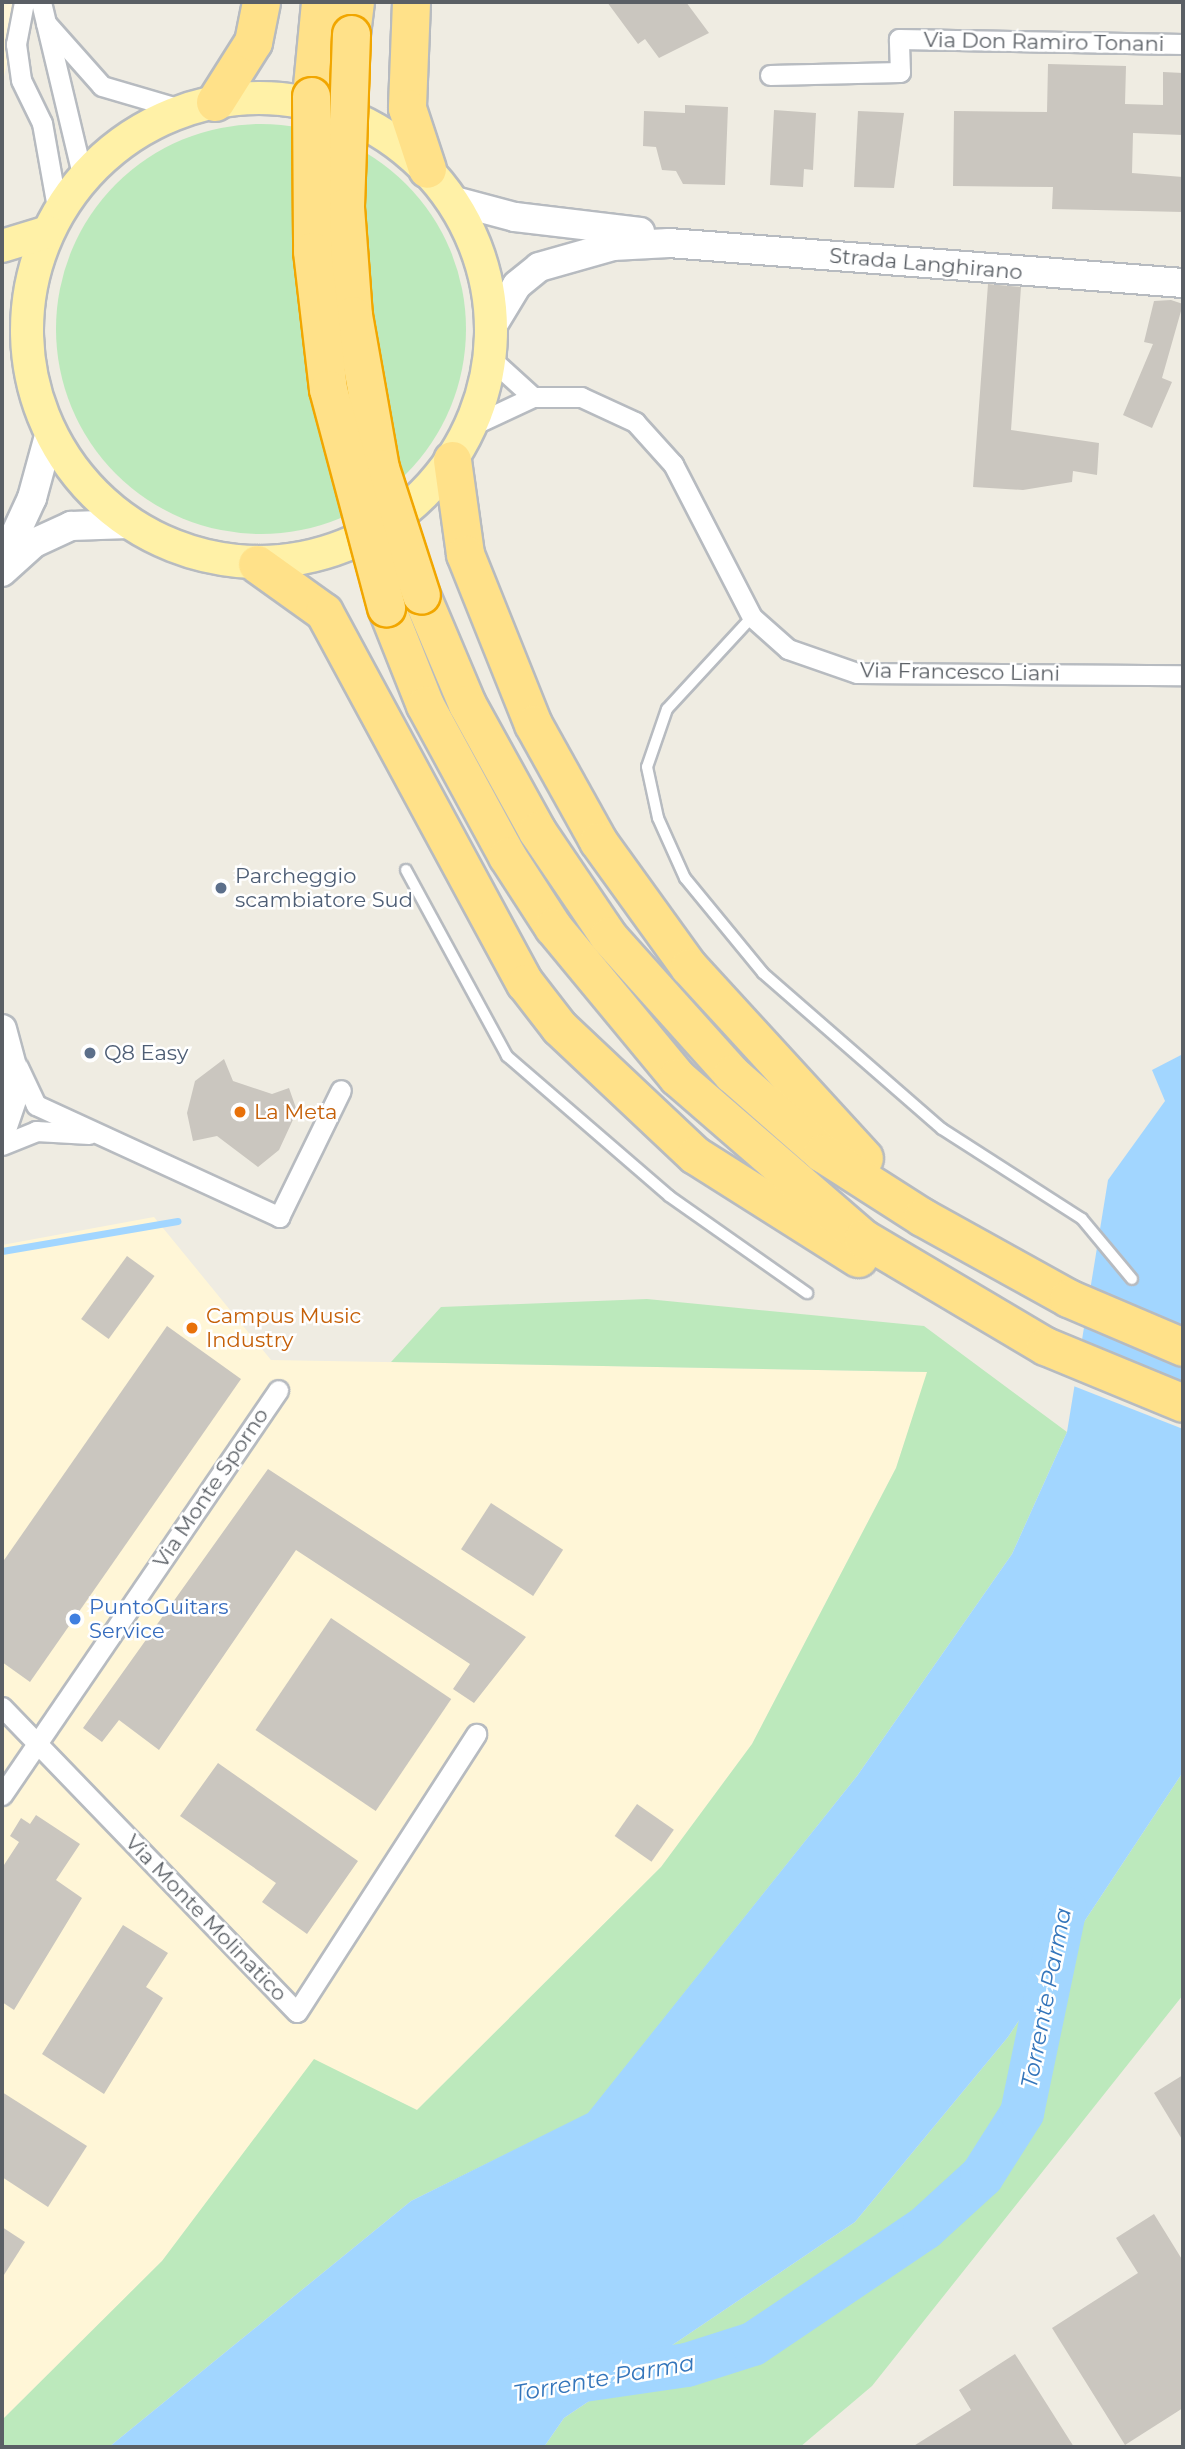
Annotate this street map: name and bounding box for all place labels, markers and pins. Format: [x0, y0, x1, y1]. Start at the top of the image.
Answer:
place label: Parcheggio scambiatore Sud [235, 863, 413, 913]
marker: Parcheggio scambiatore Sud [213, 880, 229, 896]
place label: Q8 Easy [104, 1040, 188, 1066]
marker: Q8 Easy [82, 1045, 98, 1061]
place label: La Meta [254, 1099, 337, 1125]
marker: La Meta [232, 1104, 248, 1120]
place label: Campus Music Industry [206, 1303, 361, 1353]
marker: Campus Music Industry [184, 1320, 200, 1336]
place label: PuntoGuitars Service [89, 1594, 229, 1644]
marker: PuntoGuitars Service [67, 1611, 83, 1627]

